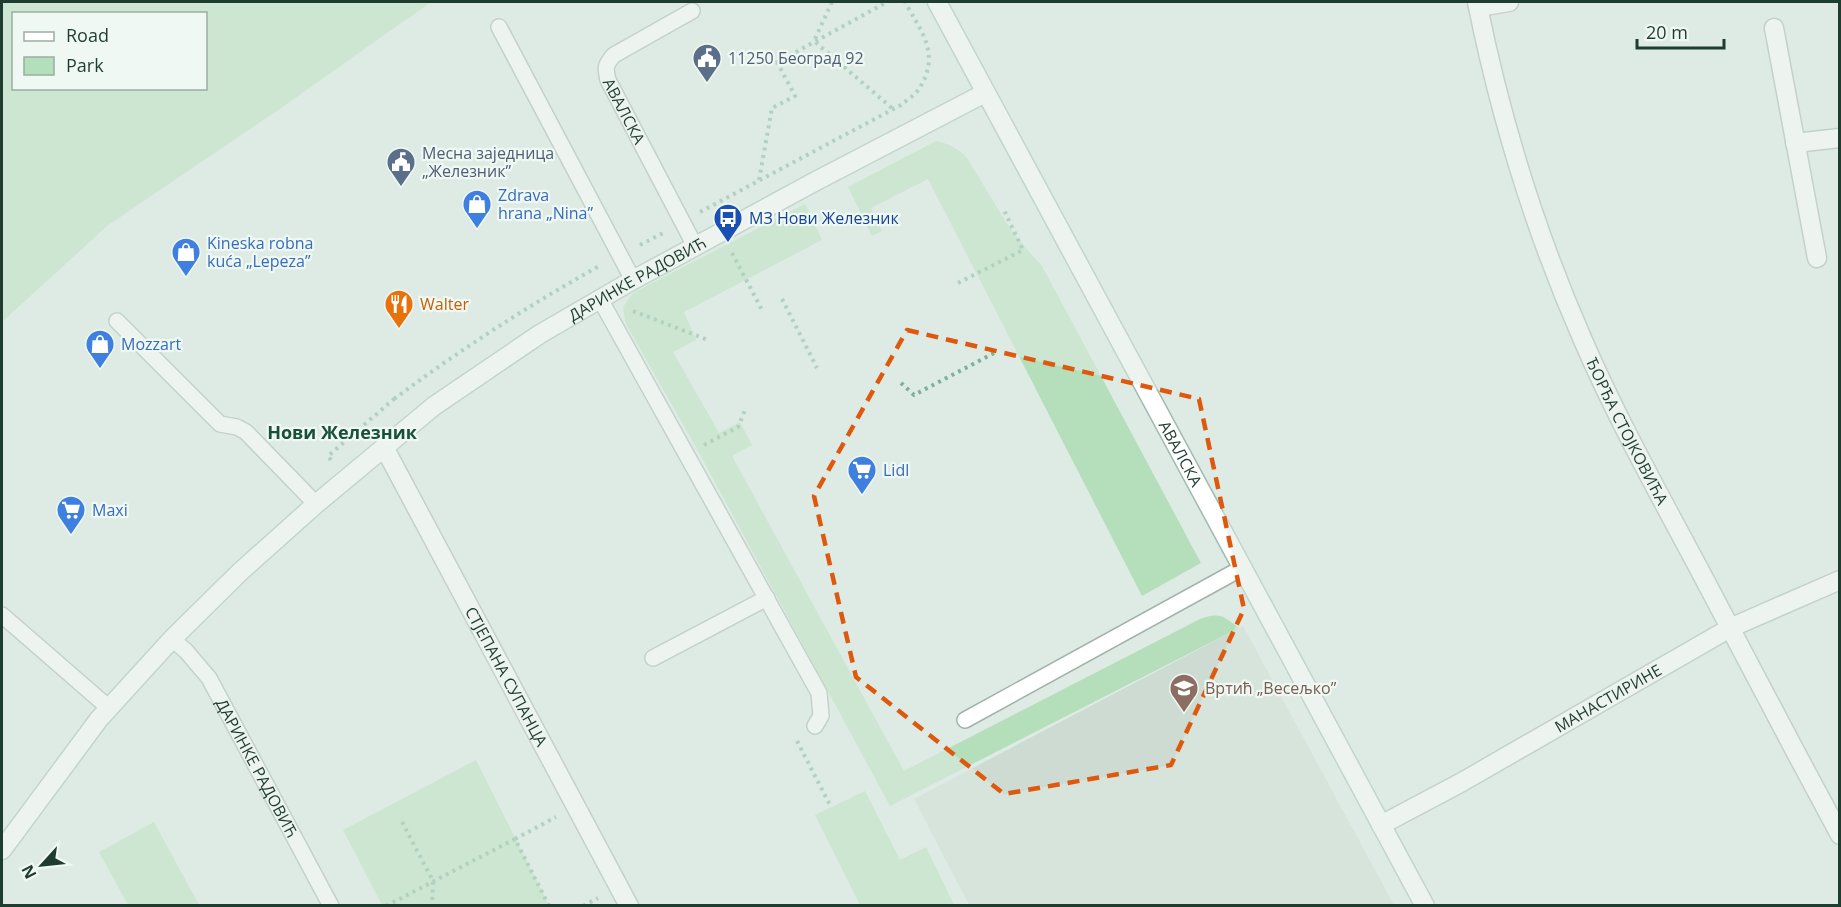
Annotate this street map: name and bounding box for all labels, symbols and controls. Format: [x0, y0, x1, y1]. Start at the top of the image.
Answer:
legend [12, 12, 207, 90]
scale bar [1637, 12, 1724, 50]
text: 20 m [1646, 20, 1688, 44]
text: Road [66, 23, 109, 47]
public building icon: 11250 Београд 92 [691, 42, 723, 84]
place label: 11250 Београд 92 [728, 47, 864, 69]
text: Park [66, 53, 104, 77]
street label: АВАЛСКА [598, 74, 651, 149]
place label: Месна заједница „Железник” [422, 142, 554, 182]
public building icon: Месна заједница „Железник” [385, 146, 417, 188]
place label: Zdrava hrana „Nina” [498, 184, 593, 224]
shop icon: Zdrava hrana „Nina” [461, 188, 493, 230]
bus stop icon: МЗ Нови Железник [712, 202, 744, 244]
place label: МЗ Нови Железник [749, 207, 899, 229]
street label: ДАРИНКЕ РАДОВИЋ [564, 231, 710, 326]
place label: Kineska robna kuća „Lepeza” [207, 232, 313, 272]
shop icon: Kineska robna kuća „Lepeza” [170, 236, 202, 278]
restaurant icon: Walter [383, 288, 415, 330]
place label: Walter [420, 293, 469, 315]
shop icon: Mozzart [84, 328, 116, 370]
place label: Mozzart [121, 333, 181, 355]
street label: ЂОРЂА СТОЈКОВИЋА [1581, 354, 1674, 509]
street label: АВАЛСКА [1154, 417, 1208, 491]
district label: Нови Железник [267, 420, 418, 444]
supermarket icon: Lidl [846, 454, 878, 496]
place label: Lidl [883, 459, 909, 481]
supermarket icon: Maxi [55, 494, 87, 536]
place label: Maxi [92, 499, 128, 521]
street label: СТЈЕПАНА СУПАНЦА [460, 603, 553, 751]
street label: МАНАСТИРИНЕ [1550, 659, 1665, 738]
school or university icon: Вртић „Весељко” [1168, 672, 1200, 714]
place label: Вртић „Весељко” [1205, 677, 1337, 699]
street label: ДАРИНКЕ РАДОВИЋ [211, 695, 303, 841]
north arrow [12, 835, 72, 895]
text: N [16, 861, 41, 883]

